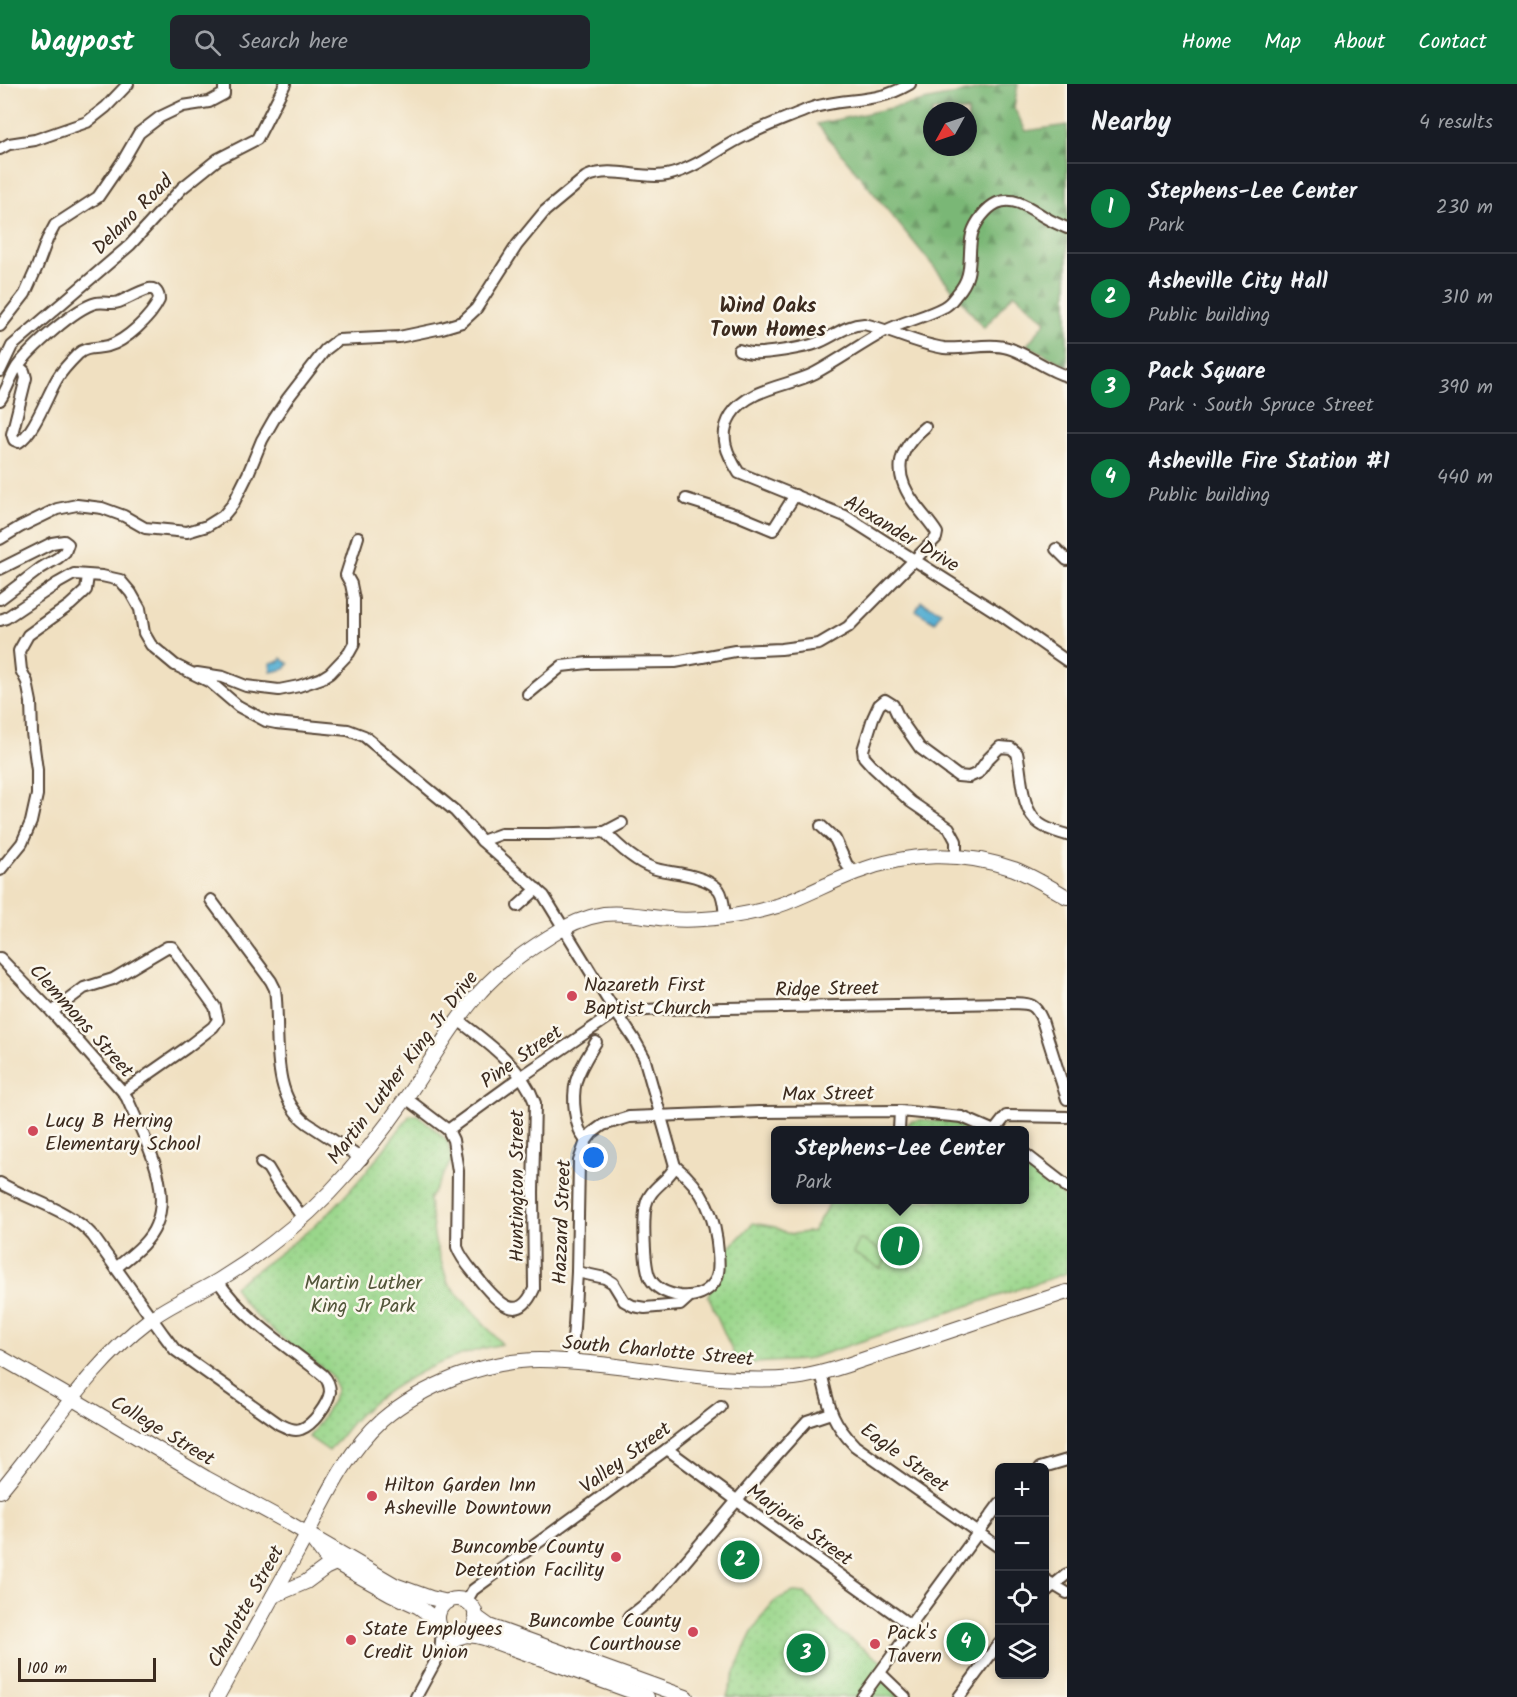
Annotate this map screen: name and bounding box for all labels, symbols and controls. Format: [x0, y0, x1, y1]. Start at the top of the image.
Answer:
search box [170, 15, 590, 69]
text: Waypost [30, 20, 134, 65]
text: Search here [239, 25, 348, 60]
icon: search [191, 26, 224, 59]
text: Home [1182, 26, 1231, 59]
text: Map [1264, 26, 1301, 59]
text: About [1334, 26, 1385, 59]
text: Contact [1418, 26, 1487, 59]
north arrow [923, 102, 977, 156]
text: Nearby [1091, 102, 1171, 144]
text: 4 results [1419, 107, 1493, 139]
street label: Delano Road [85, 167, 182, 264]
text: Stephens-Lee Center [1148, 175, 1357, 210]
text: 1 [1107, 192, 1114, 224]
text: 230 m [1436, 192, 1493, 224]
text: Park [1148, 210, 1184, 242]
text: Asheville City Hall [1148, 265, 1328, 300]
text: 2 [1105, 282, 1116, 314]
text: 310 m [1441, 282, 1493, 314]
district label: Wind Oaks Town Homes [710, 290, 826, 347]
text: Public building [1148, 300, 1270, 332]
text: Pack Square [1148, 355, 1266, 390]
text: 3 [1105, 372, 1116, 404]
text: 390 m [1438, 372, 1493, 404]
text: Park · South Spruce Street [1148, 390, 1374, 422]
text: Asheville Fire Station #1 [1148, 445, 1389, 480]
text: 4 [1105, 462, 1116, 494]
text: 440 m [1437, 462, 1493, 494]
text: Public building [1148, 480, 1270, 512]
street label: Alexander Drive [837, 488, 965, 582]
street label: Clemmons Street [20, 957, 141, 1086]
street label: Martin Luther King Jr Drive [320, 964, 487, 1172]
place label: Nazareth First Baptist Church [584, 970, 711, 1025]
street label: Ridge Street [775, 973, 879, 1007]
marker: Nazareth First Baptist Church [565, 989, 579, 1003]
street label: Pine Street [474, 1017, 570, 1098]
street label: Max Street [782, 1078, 875, 1112]
place label: Lucy B Herring Elementary School [45, 1106, 201, 1161]
street label: Huntington Street [502, 1109, 534, 1262]
marker: Lucy B Herring Elementary School [26, 1124, 40, 1138]
popup [771, 1126, 1029, 1204]
text: Stephens-Lee Center [796, 1132, 1004, 1167]
your location [579, 1143, 608, 1172]
street label: Hazzard Street [545, 1159, 581, 1285]
text: Park [796, 1167, 832, 1199]
pin: 1 [880, 1224, 920, 1268]
park label: Martin Luther King Jr Park [304, 1268, 423, 1323]
street label: South Charlotte Street [561, 1328, 755, 1376]
street label: College Street [104, 1388, 221, 1476]
street label: Valley Street [574, 1414, 679, 1503]
street label: Eagle Street [853, 1415, 955, 1502]
map controls [995, 1463, 1049, 1679]
button: + [995, 1463, 1049, 1517]
place label: Hilton Garden Inn Asheville Downtown [384, 1470, 551, 1525]
street label: Marjorie Street [739, 1476, 859, 1575]
marker: Hilton Garden Inn Asheville Downtown [365, 1489, 379, 1503]
button: − [995, 1517, 1049, 1571]
place label: Buncombe County Detention Facility [451, 1532, 605, 1587]
pin: 2 [720, 1538, 760, 1582]
street label: Charlotte Street [200, 1540, 294, 1674]
marker: Buncombe County Detention Facility [609, 1550, 623, 1564]
button: locate [995, 1571, 1049, 1625]
place label: Buncombe County Courthouse [528, 1606, 682, 1661]
place label: State Employees Credit Union [363, 1614, 503, 1669]
place label: Pack's Tavern [887, 1618, 942, 1673]
pin: 4 [946, 1620, 986, 1664]
marker: Buncombe County Courthouse [686, 1625, 700, 1639]
button: layers [995, 1625, 1049, 1679]
pin: 3 [786, 1630, 826, 1676]
marker: State Employees Credit Union [344, 1633, 358, 1647]
marker: Pack's Tavern [868, 1637, 882, 1651]
scale bar [18, 1655, 156, 1682]
text: 100 m [27, 1656, 67, 1681]

